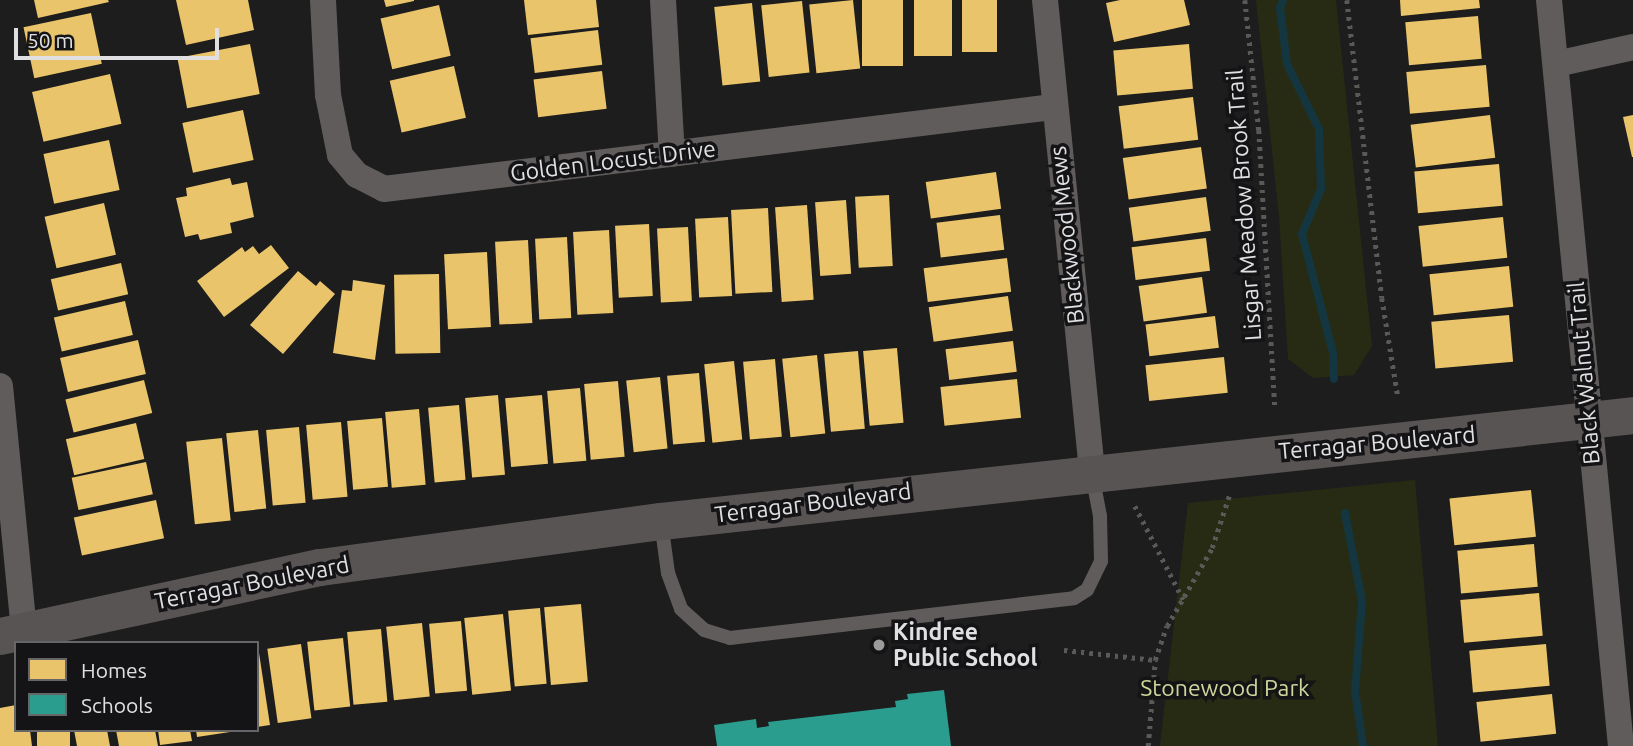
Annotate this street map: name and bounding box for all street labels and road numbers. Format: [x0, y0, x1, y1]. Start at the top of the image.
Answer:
street label: Lisgar Meadow Brook Trail [1221, 68, 1267, 342]
street label: Golden Locust Drive [509, 135, 717, 187]
street label: Blackwood Mews [1044, 145, 1090, 325]
street label: Black Walnut Trail [1562, 280, 1606, 466]
street label: Terragar Boulevard [1277, 421, 1477, 465]
street label: Terragar Boulevard [713, 477, 913, 529]
street label: Terragar Boulevard [152, 551, 352, 615]

